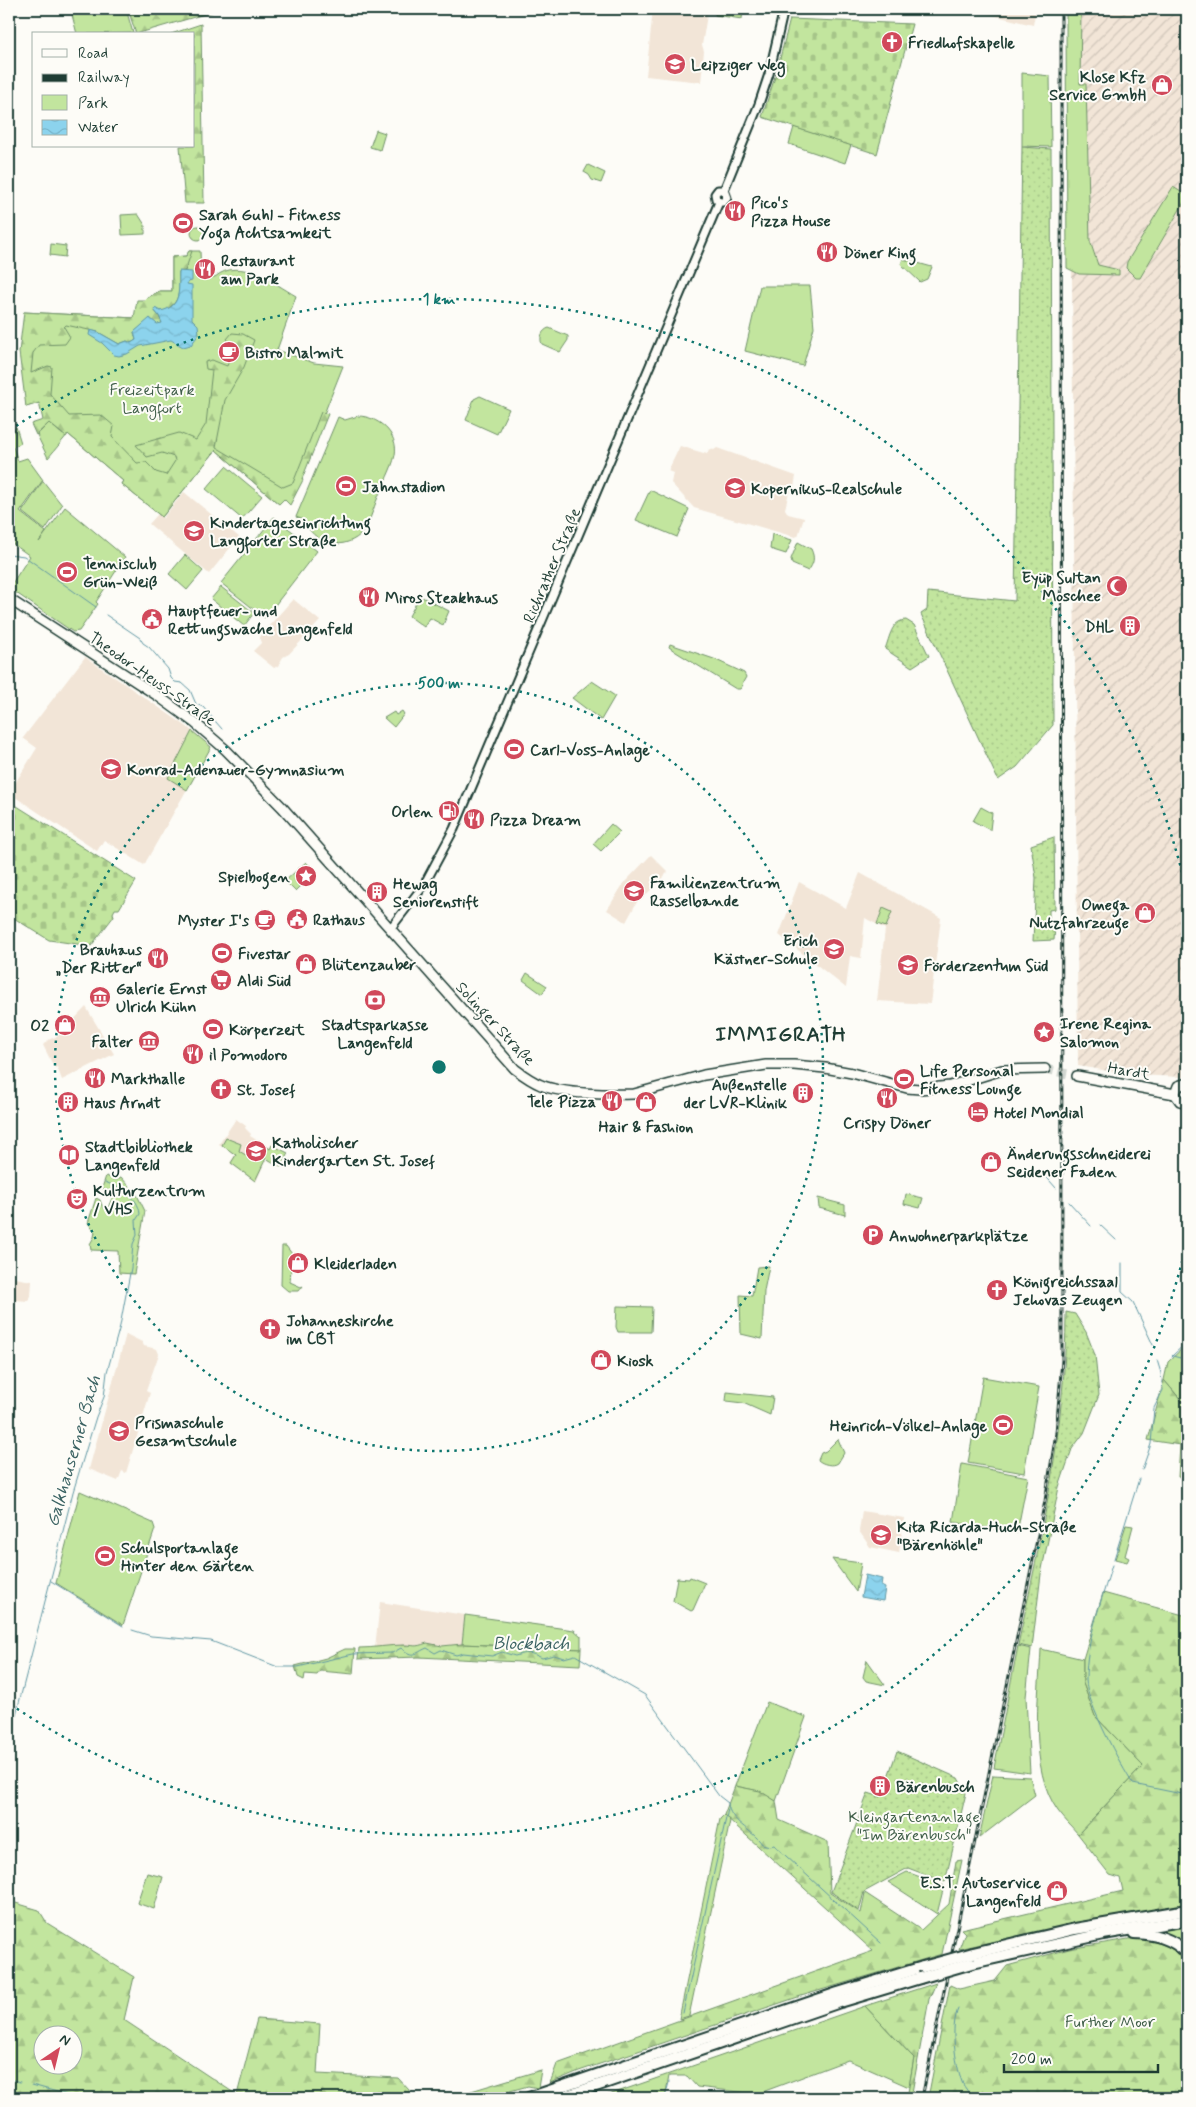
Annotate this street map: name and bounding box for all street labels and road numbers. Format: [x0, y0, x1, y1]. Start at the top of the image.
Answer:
street label: Richrather Straße [519, 505, 586, 626]
street label: Theodor-Heuss-Straße [84, 627, 220, 731]
street label: Solinger Straße [450, 978, 539, 1071]
street label: Hardt [1106, 1057, 1152, 1086]

